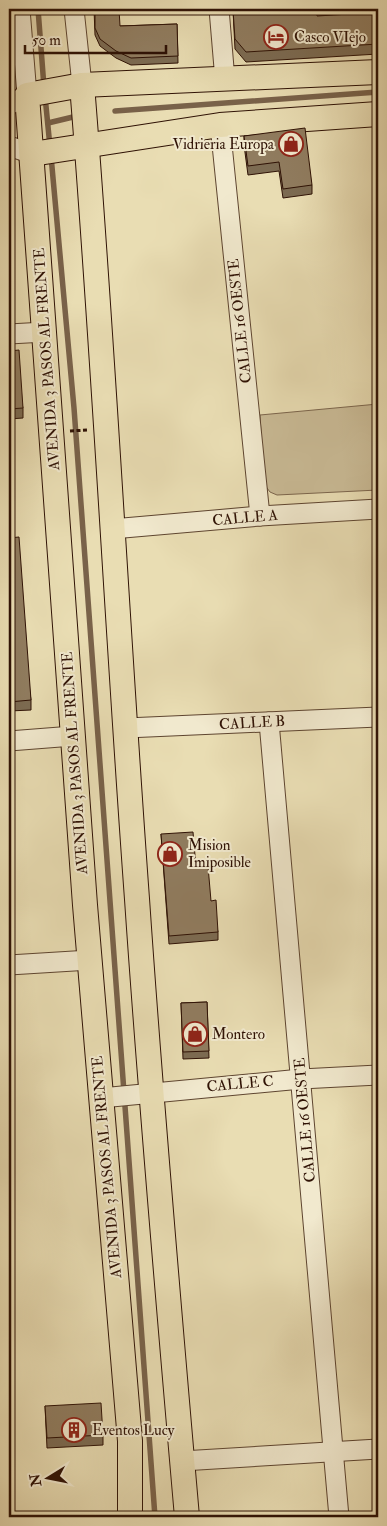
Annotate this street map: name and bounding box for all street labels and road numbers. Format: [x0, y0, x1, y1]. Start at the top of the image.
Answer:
street label: AVENIDA 3 PASOS AL FRENTE [30, 247, 64, 472]
street label: CALLE 16 OESTE [224, 257, 256, 384]
street label: CALLE A [211, 506, 279, 530]
street label: AVENIDA 3 PASOS AL FRENTE [58, 651, 92, 876]
street label: CALLE B [219, 712, 285, 734]
street label: AVENIDA 3 PASOS AL FRENTE [88, 1055, 126, 1280]
street label: CALLE 16 OESTE [290, 1057, 320, 1183]
street label: CALLE C [206, 1072, 274, 1096]

